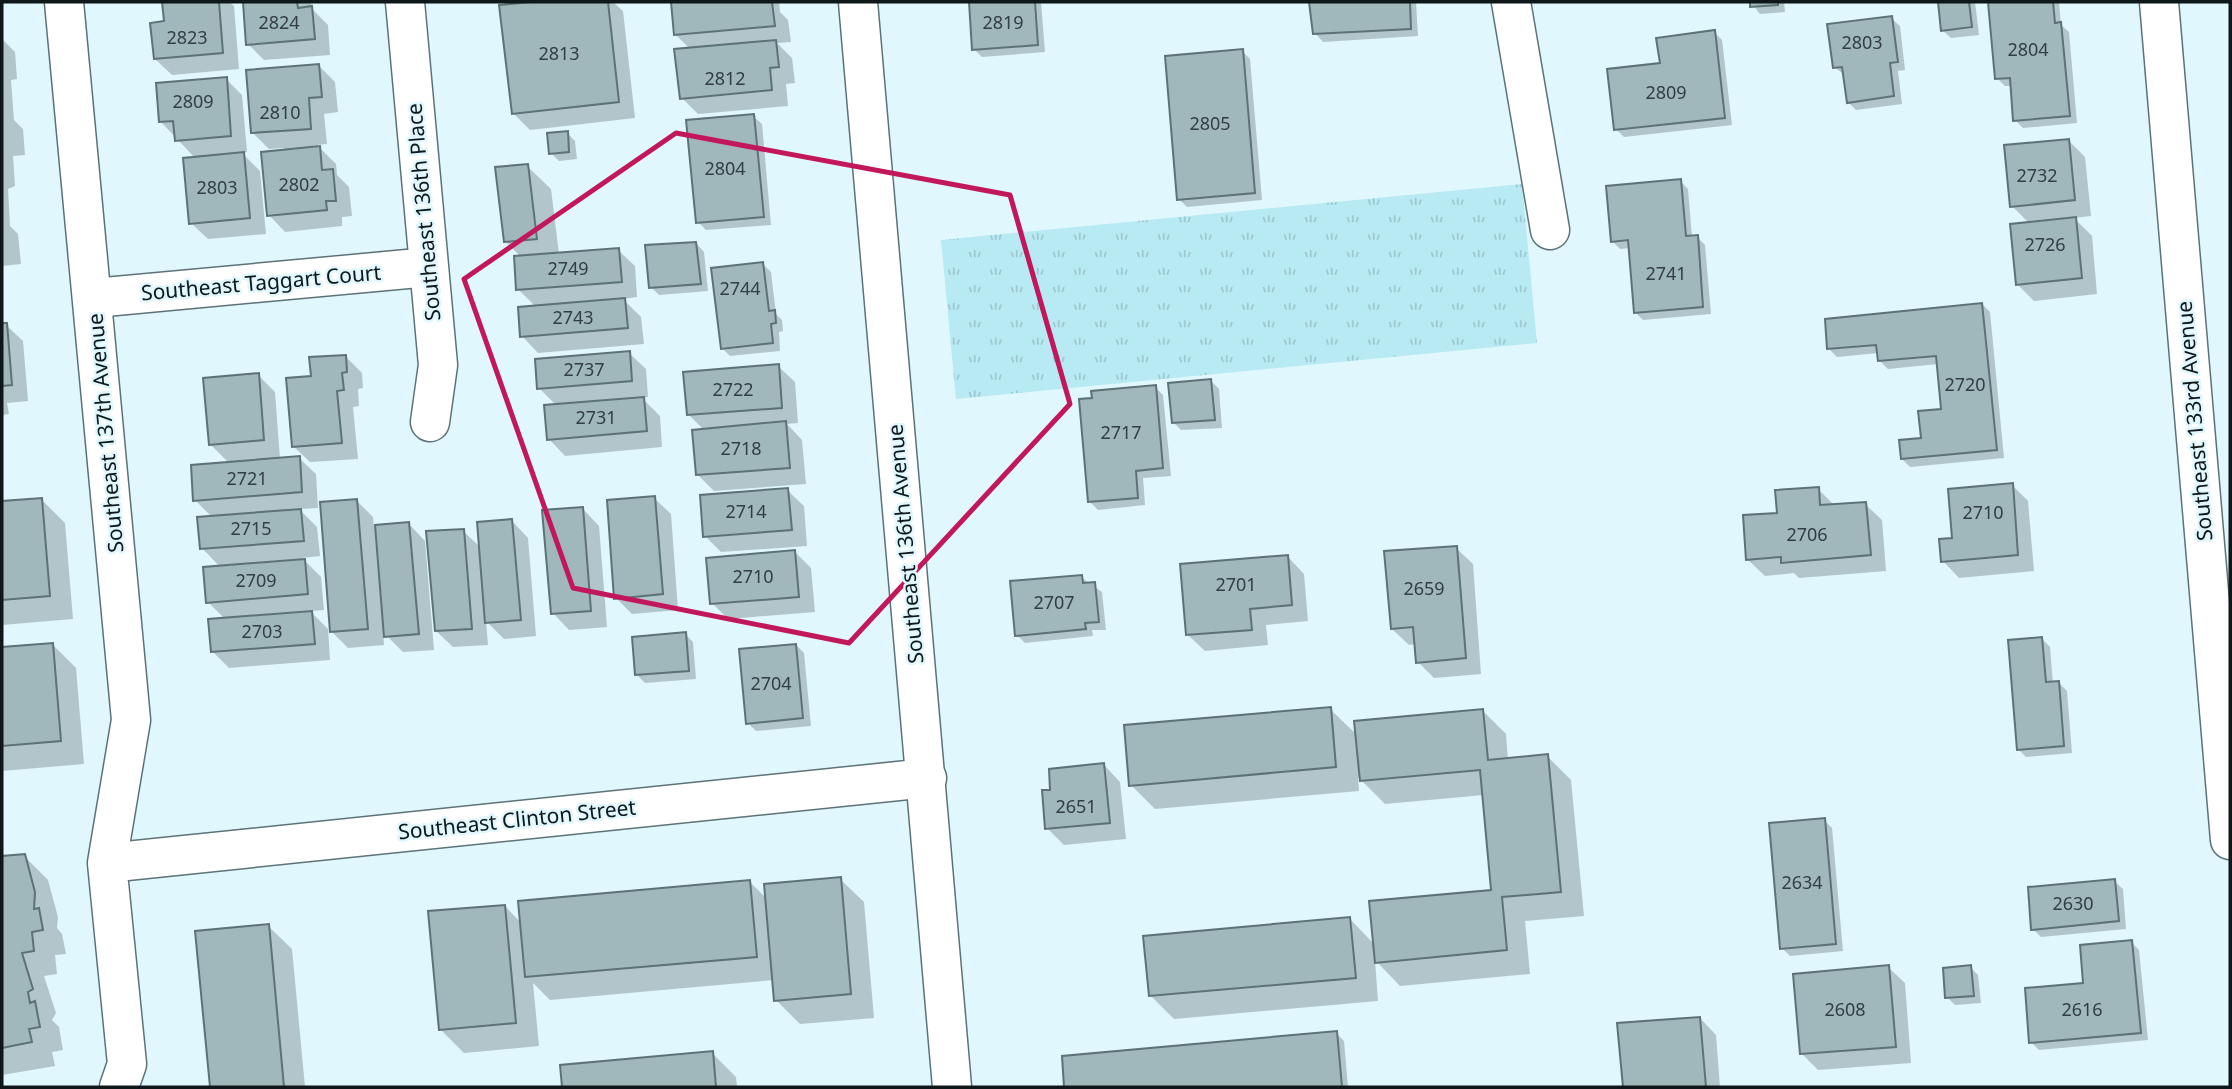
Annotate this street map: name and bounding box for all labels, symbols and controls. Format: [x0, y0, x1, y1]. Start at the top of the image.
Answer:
house number: 2824 [258, 10, 300, 34]
house number: 2819 [982, 10, 1024, 34]
house number: 2823 [166, 25, 208, 49]
house number: 2803 [1841, 30, 1883, 54]
house number: 2804 [2007, 37, 2049, 61]
house number: 2813 [538, 41, 580, 65]
house number: 2812 [704, 66, 746, 90]
house number: 2809 [1645, 80, 1687, 104]
house number: 2809 [172, 89, 214, 113]
house number: 2810 [259, 100, 301, 124]
street label: Southeast 136th Place [400, 102, 446, 322]
house number: 2805 [1189, 111, 1231, 135]
house number: 2804 [704, 156, 746, 180]
house number: 2732 [2016, 163, 2058, 187]
house number: 2802 [278, 172, 320, 196]
house number: 2803 [196, 175, 238, 199]
house number: 2726 [2024, 232, 2066, 256]
house number: 2749 [547, 256, 589, 280]
street label: Southeast Taggart Court [140, 258, 382, 306]
house number: 2741 [1645, 261, 1687, 285]
house number: 2744 [719, 276, 761, 300]
street label: Southeast 133rd Avenue [2170, 300, 2218, 542]
house number: 2743 [552, 305, 594, 329]
street label: Southeast 137th Avenue [81, 312, 129, 554]
house number: 2737 [563, 357, 605, 381]
house number: 2720 [1944, 372, 1986, 396]
house number: 2722 [712, 377, 754, 401]
house number: 2731 [575, 405, 617, 429]
house number: 2717 [1100, 420, 1142, 444]
street label: Southeast 136th Avenue [881, 423, 929, 665]
house number: 2718 [720, 436, 762, 460]
house number: 2721 [226, 466, 268, 490]
house number: 2714 [725, 499, 767, 523]
house number: 2710 [1962, 500, 2004, 524]
house number: 2715 [230, 516, 272, 540]
house number: 2706 [1786, 522, 1828, 546]
house number: 2710 [732, 564, 774, 588]
house number: 2709 [235, 568, 277, 592]
house number: 2701 [1215, 572, 1257, 596]
house number: 2659 [1403, 576, 1445, 600]
house number: 2707 [1033, 590, 1075, 614]
house number: 2703 [241, 619, 283, 643]
house number: 2704 [750, 671, 792, 695]
street label: Southeast Clinton Street [397, 793, 638, 845]
house number: 2651 [1055, 794, 1097, 818]
house number: 2634 [1781, 870, 1823, 894]
house number: 2630 [2052, 891, 2094, 915]
house number: 2608 [1824, 997, 1866, 1021]
house number: 2616 [2061, 997, 2103, 1021]

